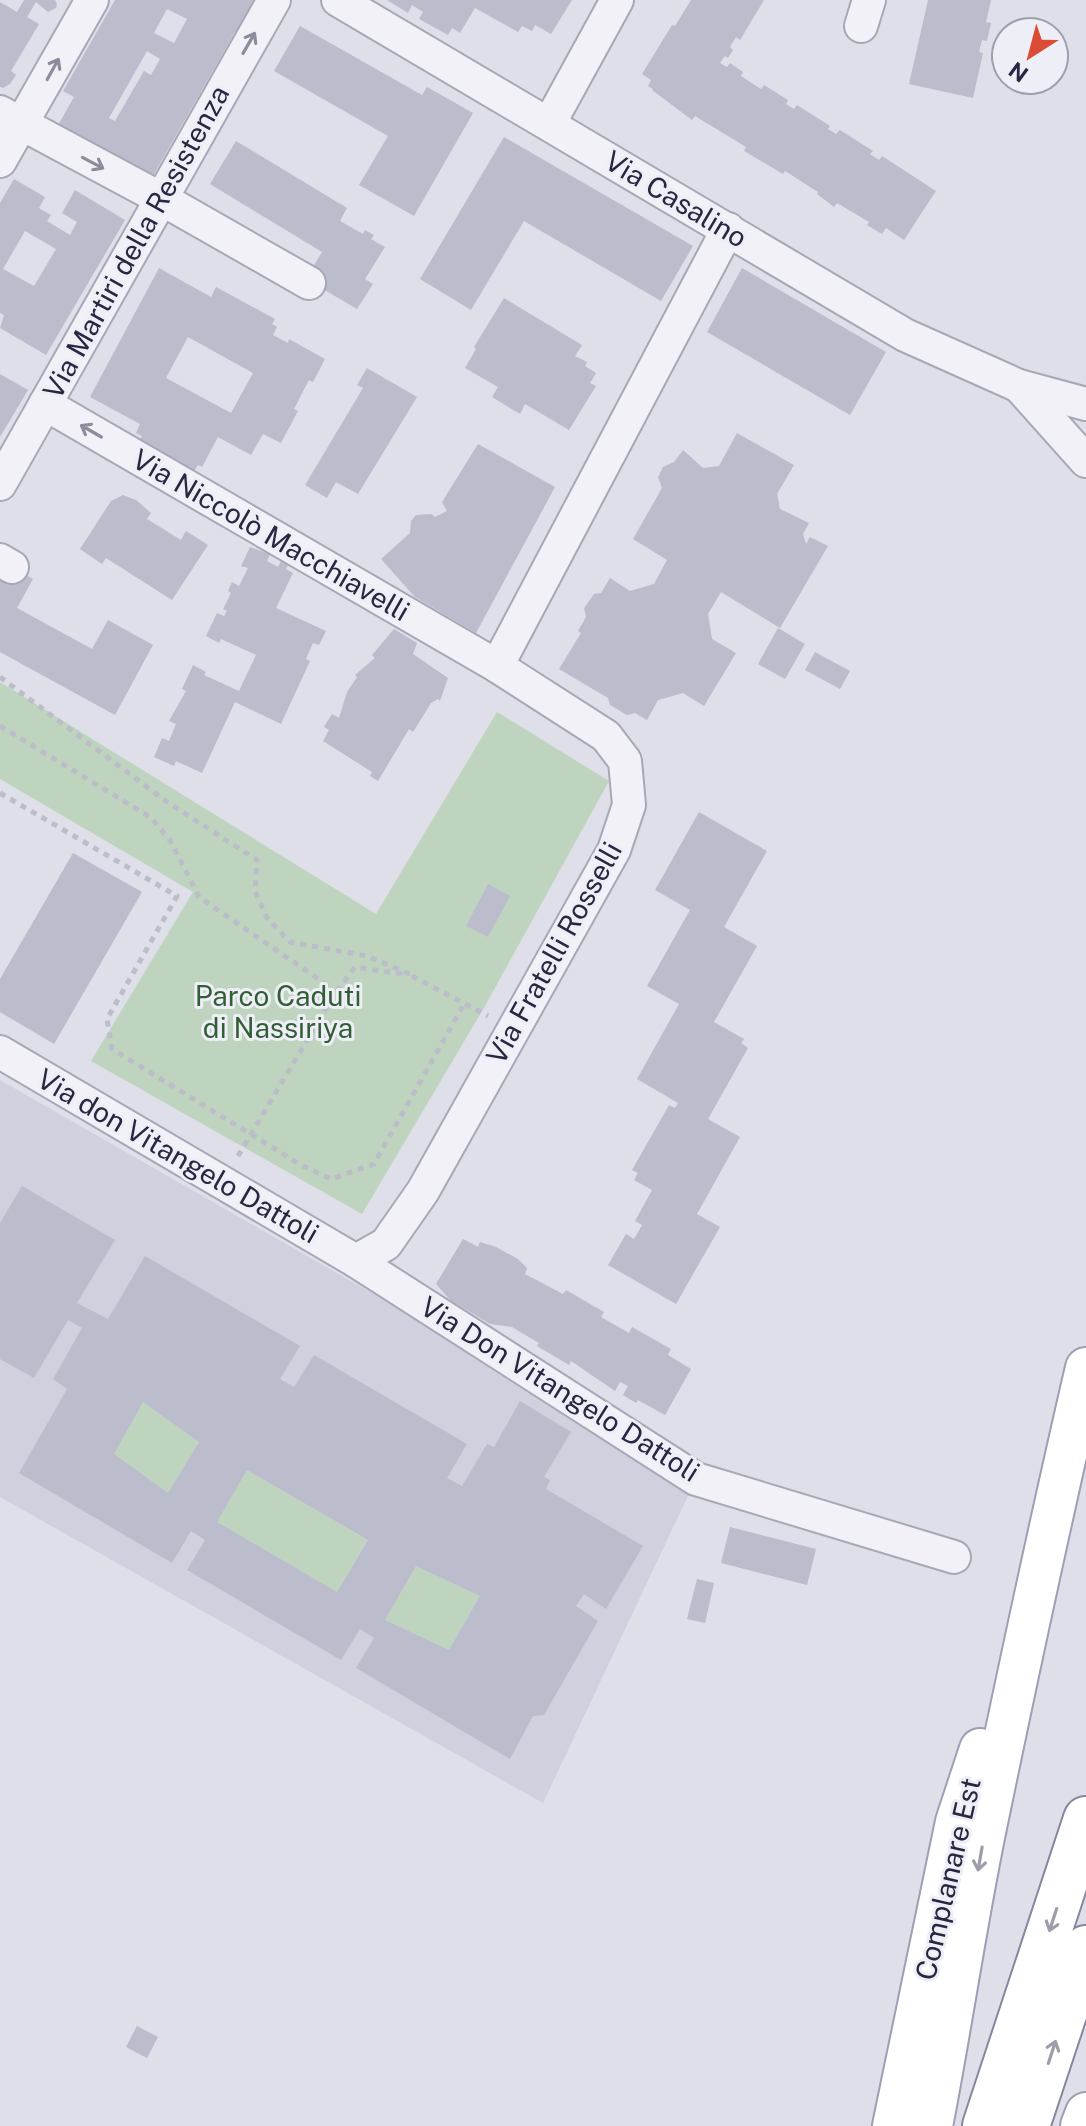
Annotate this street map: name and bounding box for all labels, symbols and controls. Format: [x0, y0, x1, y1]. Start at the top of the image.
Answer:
north arrow [990, 16, 1070, 96]
one-way arrow [242, 32, 257, 56]
text: N [1004, 57, 1033, 88]
one-way arrow [45, 58, 61, 81]
street label: Via Martiri della Resistenza [36, 79, 236, 404]
street label: Via Casalino [599, 143, 753, 254]
one-way arrow [81, 155, 105, 171]
one-way arrow [80, 423, 103, 439]
street label: Via Niccolò Macchiavelli [127, 442, 415, 627]
street label: Via Fratelli Rosselli [479, 836, 628, 1069]
park label: Parco Caduti di Nassiriya [195, 979, 361, 1044]
street label: Via don Vitangelo Dattoli [32, 1061, 325, 1250]
street label: Via Don Vitangelo Dattoli [415, 1289, 706, 1488]
street label: Complanare Est [908, 1775, 987, 1983]
one-way arrow [972, 1846, 987, 1871]
one-way arrow [1044, 1907, 1059, 1932]
one-way arrow [1045, 2040, 1060, 2065]

